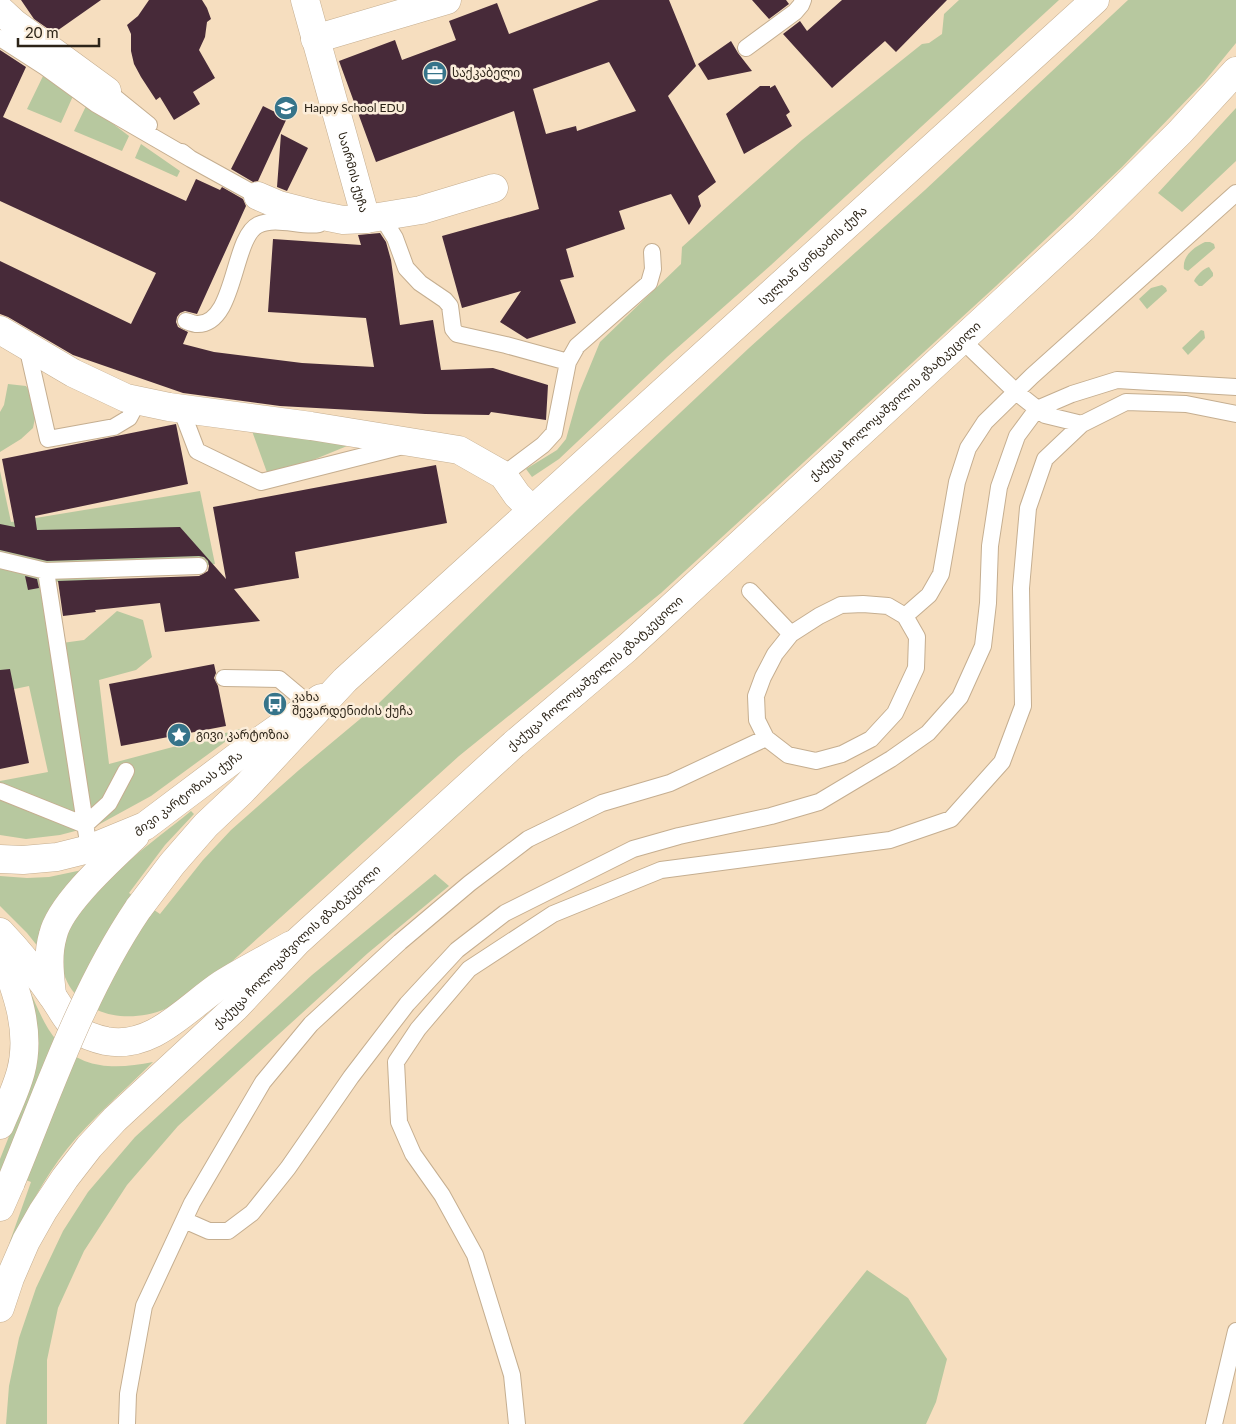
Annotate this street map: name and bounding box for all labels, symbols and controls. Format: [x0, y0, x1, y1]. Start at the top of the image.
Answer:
scale bar [18, 15, 99, 47]
text: 20 m [25, 23, 59, 41]
office icon: საქკაბელი [422, 60, 448, 86]
place label: საქკაბელი [452, 65, 520, 81]
school or university icon: Happy School EDU [273, 95, 299, 121]
place label: Happy School EDU [304, 100, 405, 115]
street label: საირმის ქუჩა [335, 130, 372, 214]
street label: სულხან ცინცაძის ქუჩა [756, 202, 870, 308]
street label: ქაქუცა ჩოლოყაშვილის გზატკეცილი [806, 318, 984, 483]
street label: ქაქუცა ჩოლოყაშვილის გზატკეცილი [504, 592, 686, 753]
place label: კახა შევარდენიძის ქუჩა [292, 689, 413, 719]
bus stop icon: კახა შევარდენიძის ქუჩა [262, 691, 288, 717]
place icon: გივი კარტოზია [166, 722, 192, 748]
place label: გივი კარტოზია [196, 727, 289, 742]
street label: გივი კარტოზიას ქუჩა [131, 747, 245, 837]
street label: ქაქუცა ჩოლოყაშვილის გზატკეცილი [210, 862, 383, 1031]

